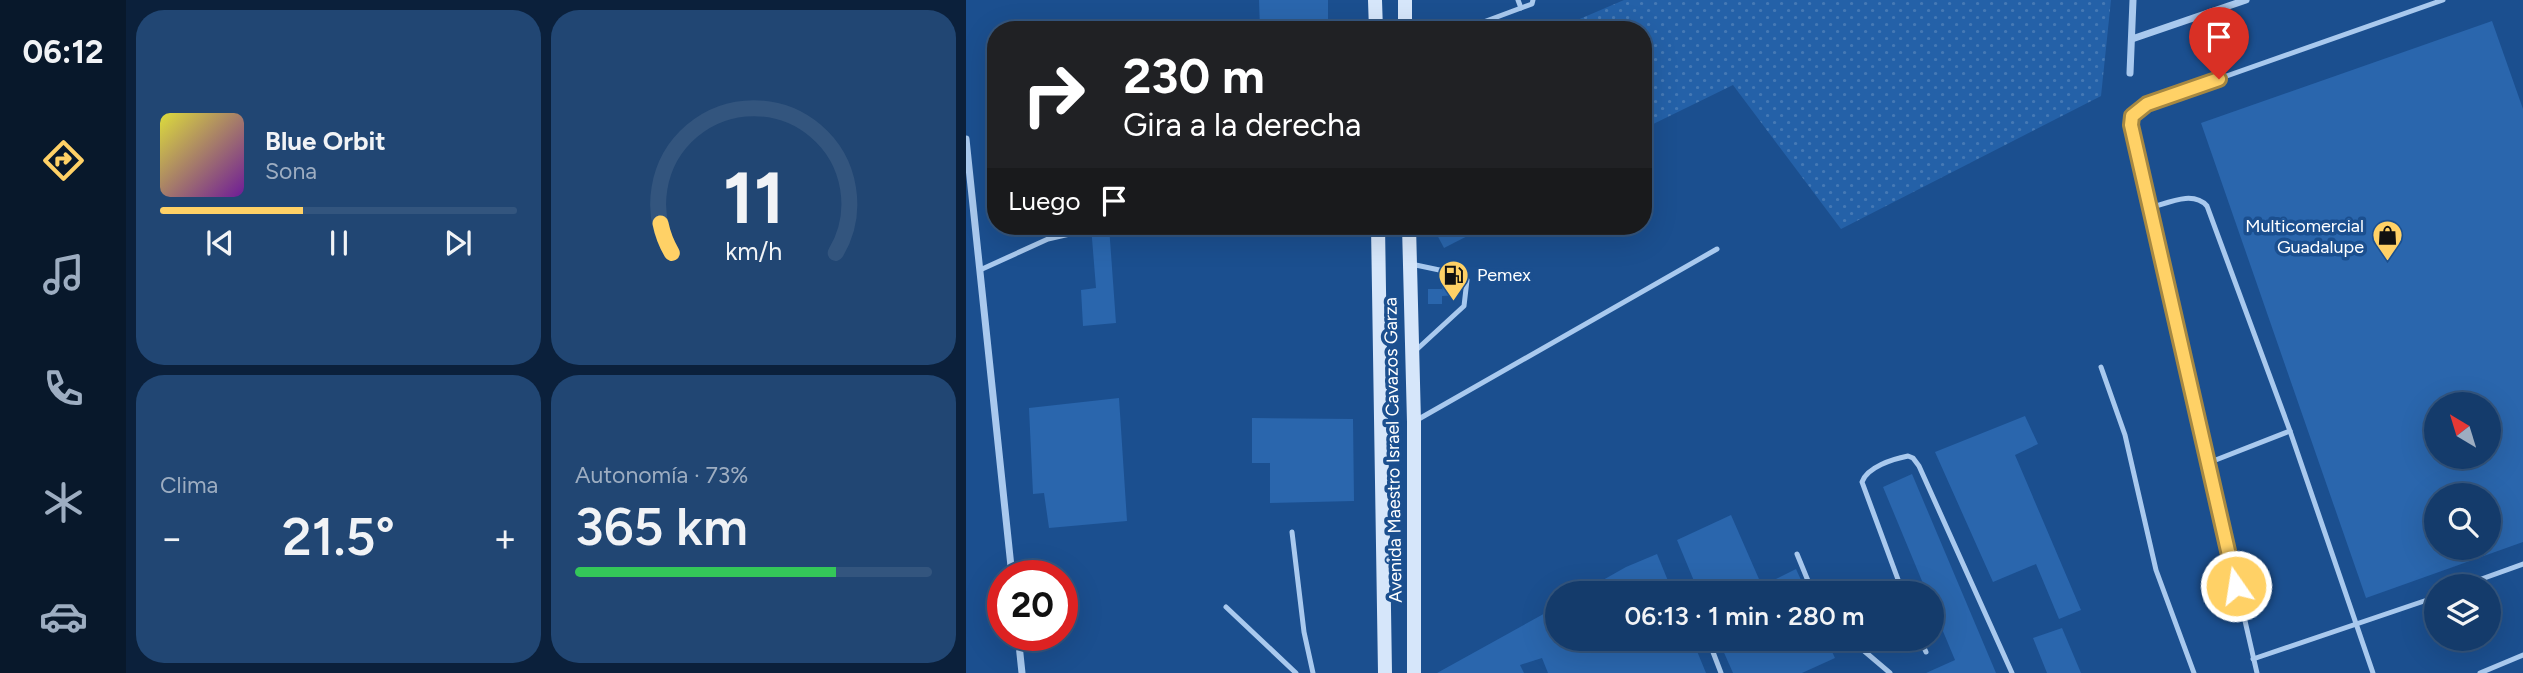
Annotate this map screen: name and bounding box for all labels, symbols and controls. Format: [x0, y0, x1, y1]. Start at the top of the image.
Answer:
pin [2189, 7, 2249, 79]
icon: arrive [2200, 18, 2238, 56]
text: 06:12 [23, 33, 103, 71]
text: 230 m [1123, 46, 1265, 105]
icon: right [1008, 49, 1099, 140]
text: Gira a la derecha [1123, 106, 1361, 144]
text: Blue Orbit [265, 125, 386, 157]
icon: directions [39, 136, 88, 185]
text: 11 [723, 155, 784, 242]
text: Sona [265, 157, 317, 185]
icon: arrive [1095, 182, 1133, 220]
text: Luego [1008, 185, 1081, 217]
place label: Multicomercial Guadalupe [2245, 215, 2364, 258]
shop icon: Multicomercial Guadalupe [2370, 219, 2404, 263]
icon: previous [201, 224, 239, 262]
icon: pause [320, 224, 358, 262]
icon: next [439, 224, 477, 262]
text: km/h [725, 236, 782, 266]
icon: music [39, 250, 88, 299]
fuel station icon: Pemex [1437, 258, 1471, 302]
place label: Pemex [1477, 264, 1531, 286]
street label: Avenida Maestro Israel Cavazos Garza [1379, 297, 1407, 603]
icon: phone [39, 364, 88, 413]
north arrow [2424, 392, 2501, 469]
map controls [2424, 392, 2501, 651]
text: Autonomía · 73% [575, 461, 748, 489]
text: Clima [160, 471, 218, 499]
icon: climate [39, 478, 88, 527]
button: search [2424, 483, 2501, 560]
text: 365 km [575, 496, 748, 558]
text: 21.5° [282, 506, 395, 568]
text: − [160, 515, 184, 561]
text: + [493, 515, 517, 561]
position arrow [2199, 549, 2273, 623]
speed limit sign: 20 [987, 560, 1078, 651]
button: layers [2424, 574, 2501, 651]
icon: car [39, 592, 88, 641]
text: 06:13 · 1 min · 280 m [1625, 600, 1864, 632]

